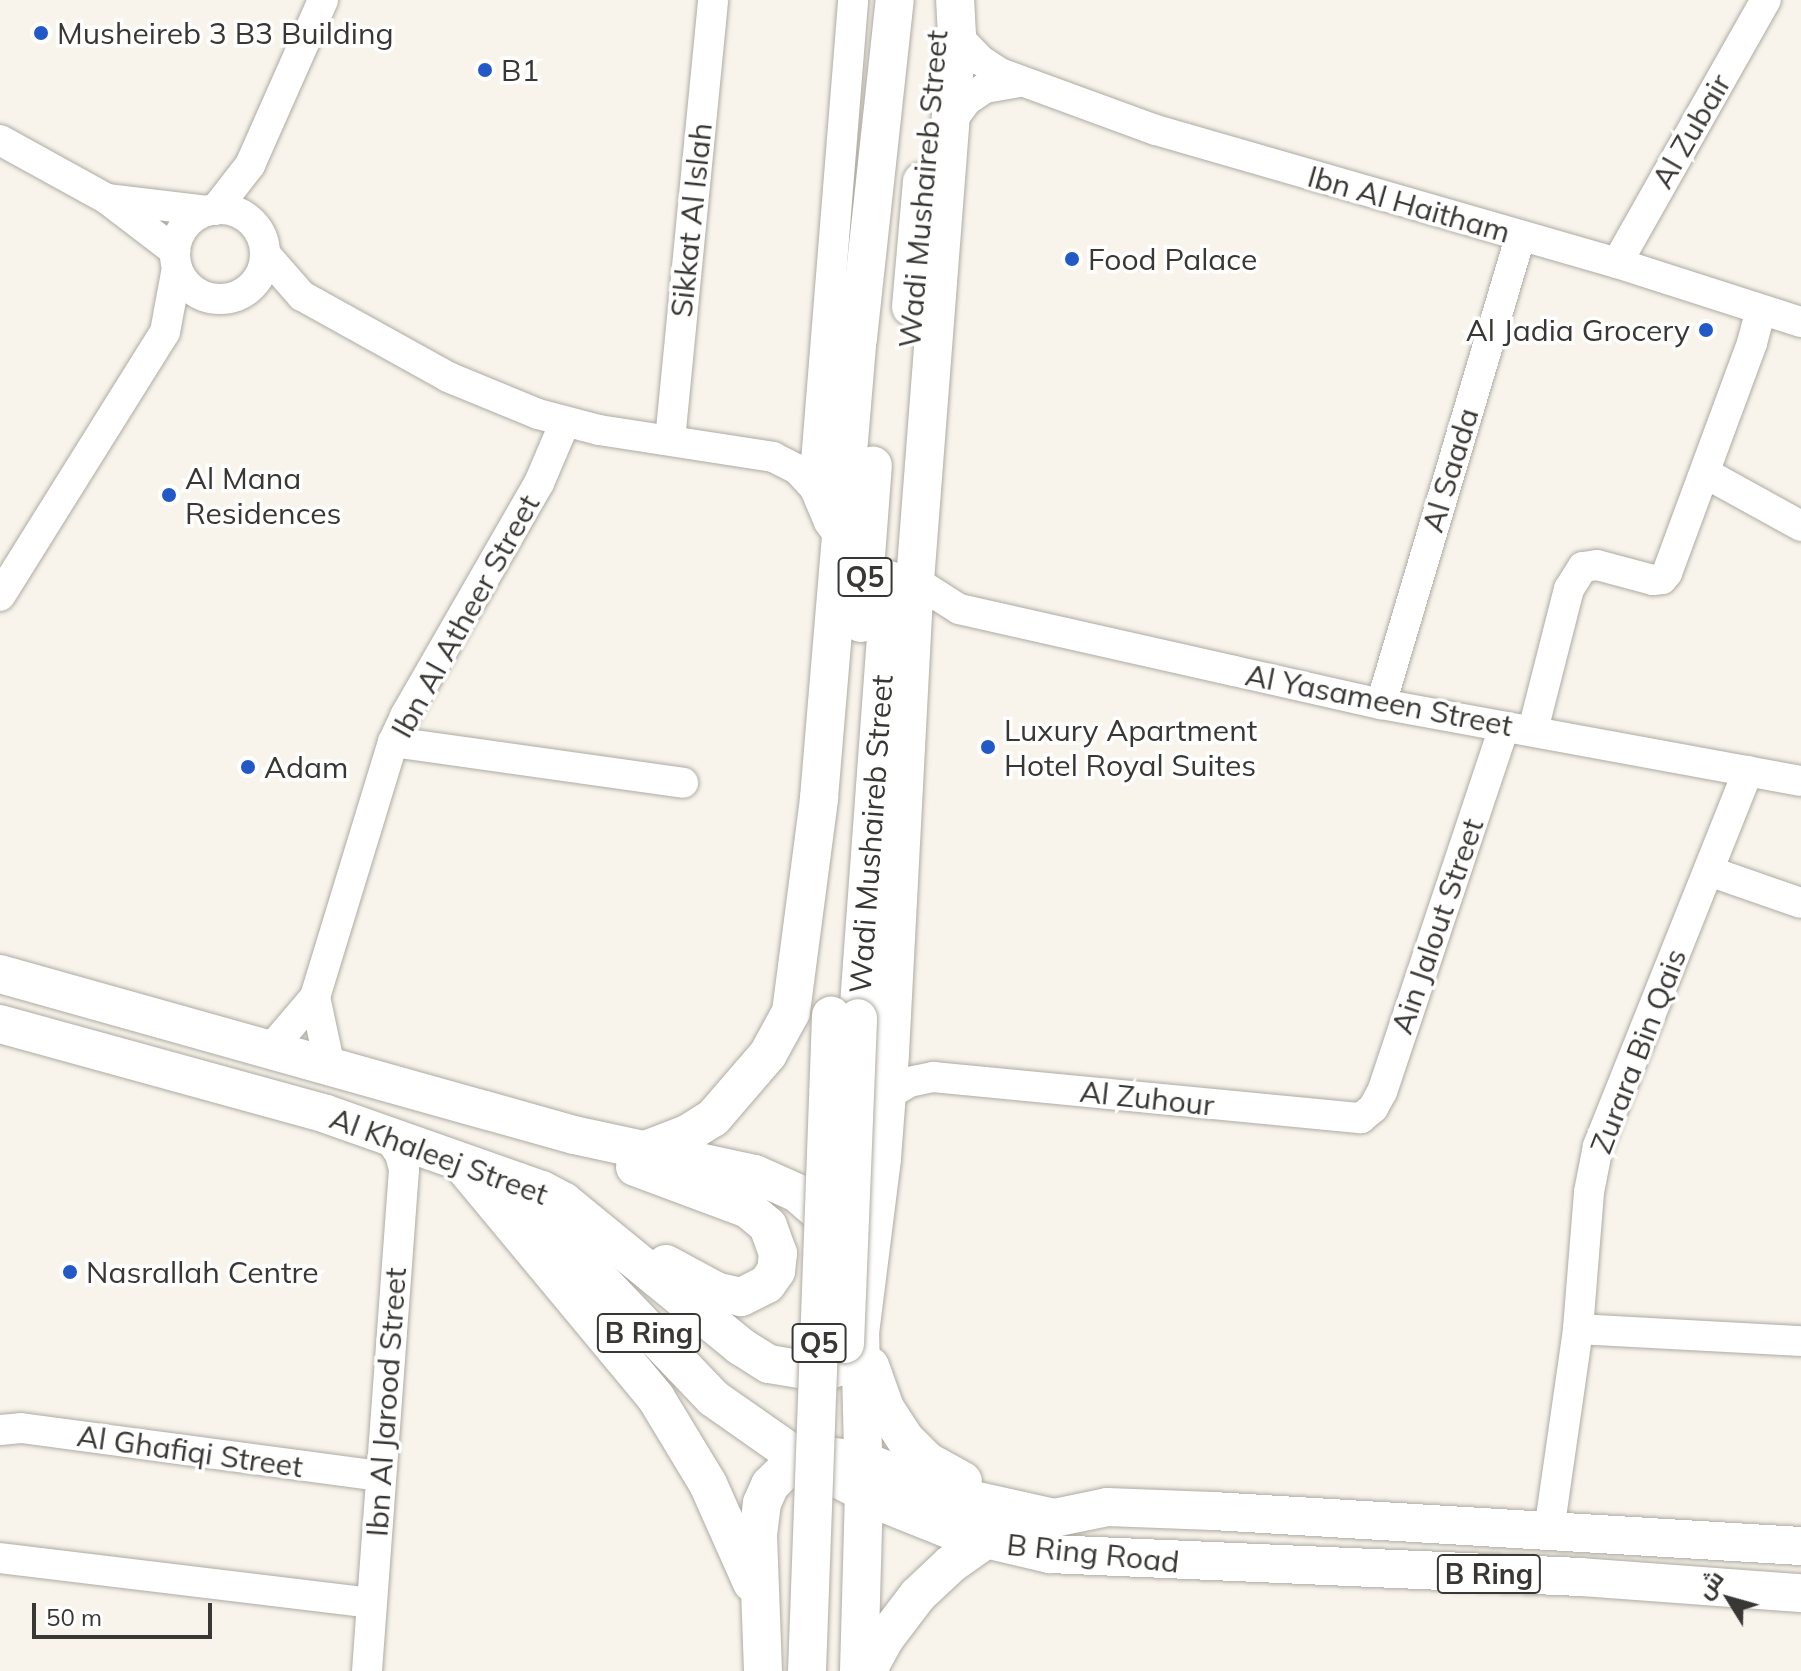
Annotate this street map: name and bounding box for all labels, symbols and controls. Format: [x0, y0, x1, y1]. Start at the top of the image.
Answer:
place label: Musheireb 3 B3 Building [57, 15, 394, 51]
marker: Musheireb 3 B3 Building [32, 24, 50, 42]
street label: Wadi Mushaireb Street [891, 29, 955, 349]
place label: B1 [501, 52, 539, 88]
marker: B1 [476, 61, 494, 79]
street label: Al Zubair [1644, 67, 1738, 195]
street label: Sikkat Al Islah [663, 121, 719, 319]
street label: Ibn Al Haitham [1304, 158, 1514, 250]
place label: Food Palace [1088, 241, 1257, 277]
marker: Food Palace [1063, 250, 1081, 268]
place label: Al Jadia Grocery [1466, 312, 1690, 348]
marker: Al Jadia Grocery [1697, 321, 1715, 339]
street label: Al Saada [1414, 404, 1486, 536]
place label: Al Mana Residences [185, 460, 341, 530]
marker: Al Mana Residences [160, 486, 178, 504]
street label: Ibn Al Atheer Street [383, 488, 547, 744]
road number: Q5 [837, 553, 893, 601]
street label: Al Yasameen Street [1242, 656, 1516, 744]
street label: Wadi Mushaireb Street [842, 674, 900, 994]
place label: Luxury Apartment Hotel Royal Suites [1004, 712, 1257, 782]
marker: Luxury Apartment Hotel Royal Suites [979, 738, 997, 756]
place label: Adam [264, 749, 348, 785]
marker: Adam [239, 758, 257, 776]
street label: Ain Jalout Street [1383, 814, 1491, 1038]
street label: Zurara Bin Qais [1582, 944, 1694, 1158]
street label: Al Zuhour [1078, 1073, 1216, 1123]
street label: Al Khaleej Street [325, 1100, 553, 1212]
place label: Nasrallah Centre [86, 1254, 319, 1290]
marker: Nasrallah Centre [61, 1263, 79, 1281]
street label: Ibn Al Jarood Street [359, 1266, 413, 1538]
road number: B Ring [595, 1309, 703, 1357]
road number: Q5 [791, 1319, 847, 1367]
street label: Al Ghafiqi Street [75, 1417, 305, 1485]
street label: B Ring Road [1005, 1526, 1181, 1580]
road number: B Ring [1435, 1550, 1543, 1598]
north arrow [1689, 1559, 1769, 1639]
text: ش [1690, 1565, 1730, 1604]
scale bar [36, 1587, 216, 1637]
text: 50 m [46, 1602, 102, 1632]

